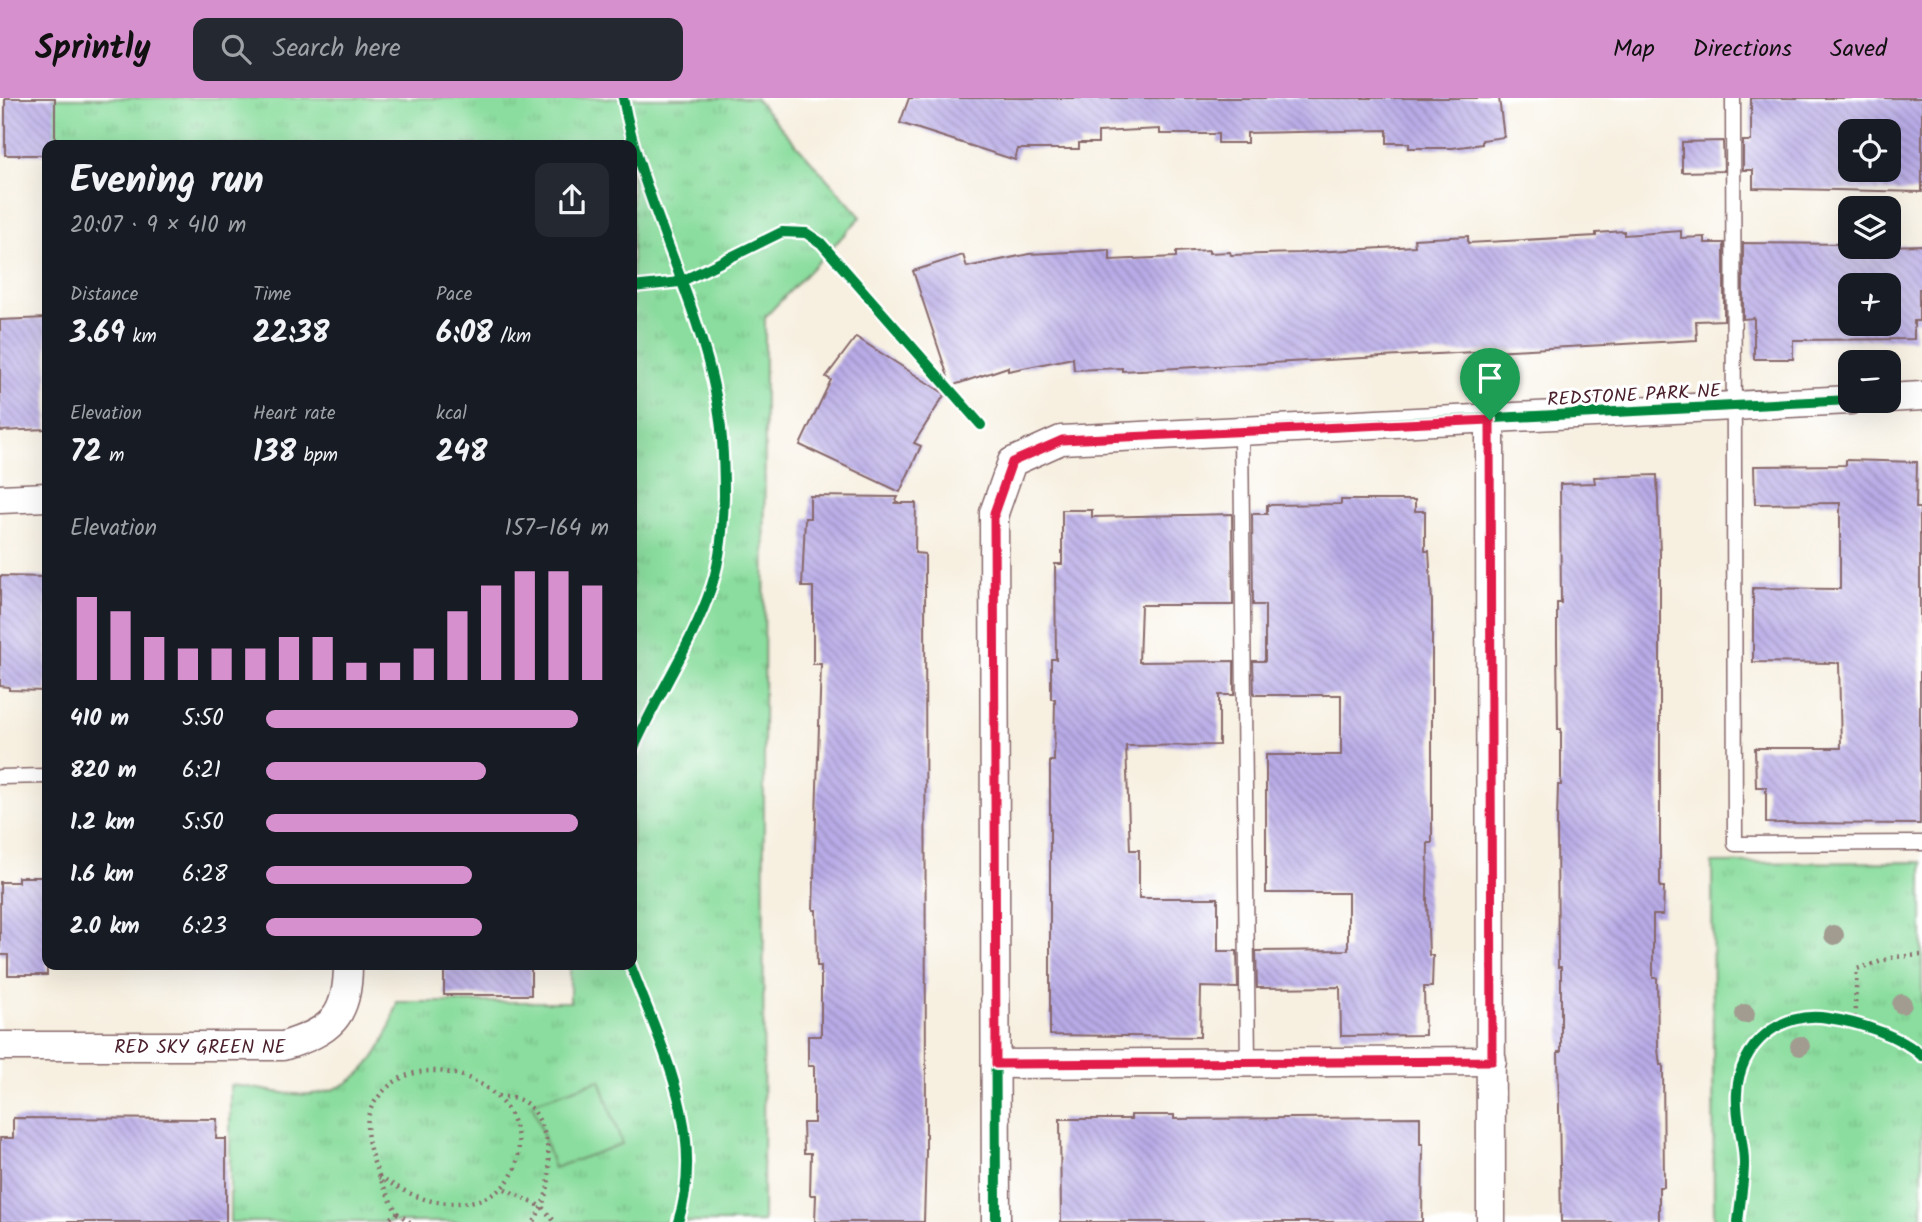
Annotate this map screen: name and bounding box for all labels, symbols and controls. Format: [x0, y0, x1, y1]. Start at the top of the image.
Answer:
search box [193, 18, 683, 81]
text: Sprintly [35, 23, 151, 76]
text: Search here [273, 28, 401, 70]
icon: search [217, 30, 255, 68]
text: Map [1613, 30, 1655, 69]
text: Directions [1693, 30, 1792, 69]
text: Saved [1830, 30, 1887, 69]
map controls [1838, 119, 1901, 413]
button: locate [1838, 119, 1901, 182]
text: Evening run [70, 152, 264, 212]
button: share [535, 163, 609, 237]
button: layers [1838, 196, 1901, 259]
text: 20:07 · 9 × 410 m [70, 208, 246, 244]
button: + [1838, 273, 1901, 336]
text: Distance [70, 280, 138, 310]
text: Time [253, 280, 291, 310]
text: Pace [436, 280, 472, 310]
text: 3.69 [70, 310, 125, 358]
text: 22:38 [253, 310, 329, 358]
text: 6:08 [436, 310, 493, 358]
text: km [125, 322, 157, 352]
text: /km [493, 322, 531, 352]
pin [1460, 348, 1520, 420]
button: − [1838, 350, 1901, 413]
icon: arrive [1471, 359, 1509, 397]
street label: REDSTONE PARK NE [1547, 376, 1723, 416]
text: Elevation [70, 399, 142, 429]
text: Heart rate [253, 399, 336, 429]
text: kcal [436, 399, 467, 429]
text: 72 [70, 429, 102, 477]
text: 138 [253, 429, 296, 477]
text: 248 [436, 429, 488, 477]
text: m [102, 441, 124, 471]
text: bpm [296, 441, 338, 471]
text: Elevation [70, 511, 157, 547]
text: 157–164 m [505, 511, 609, 547]
text: 410 m [70, 701, 129, 737]
text: 5:50 [182, 701, 224, 737]
text: 820 m [70, 753, 136, 789]
text: 6:21 [182, 753, 221, 789]
text: 1.2 km [70, 805, 135, 841]
text: 5:50 [182, 805, 224, 841]
text: 1.6 km [70, 857, 134, 893]
text: 6:28 [182, 857, 228, 893]
text: 2.0 km [70, 909, 140, 945]
text: 6:23 [182, 909, 227, 945]
street label: RED SKY GREEN NE [114, 1033, 287, 1063]

